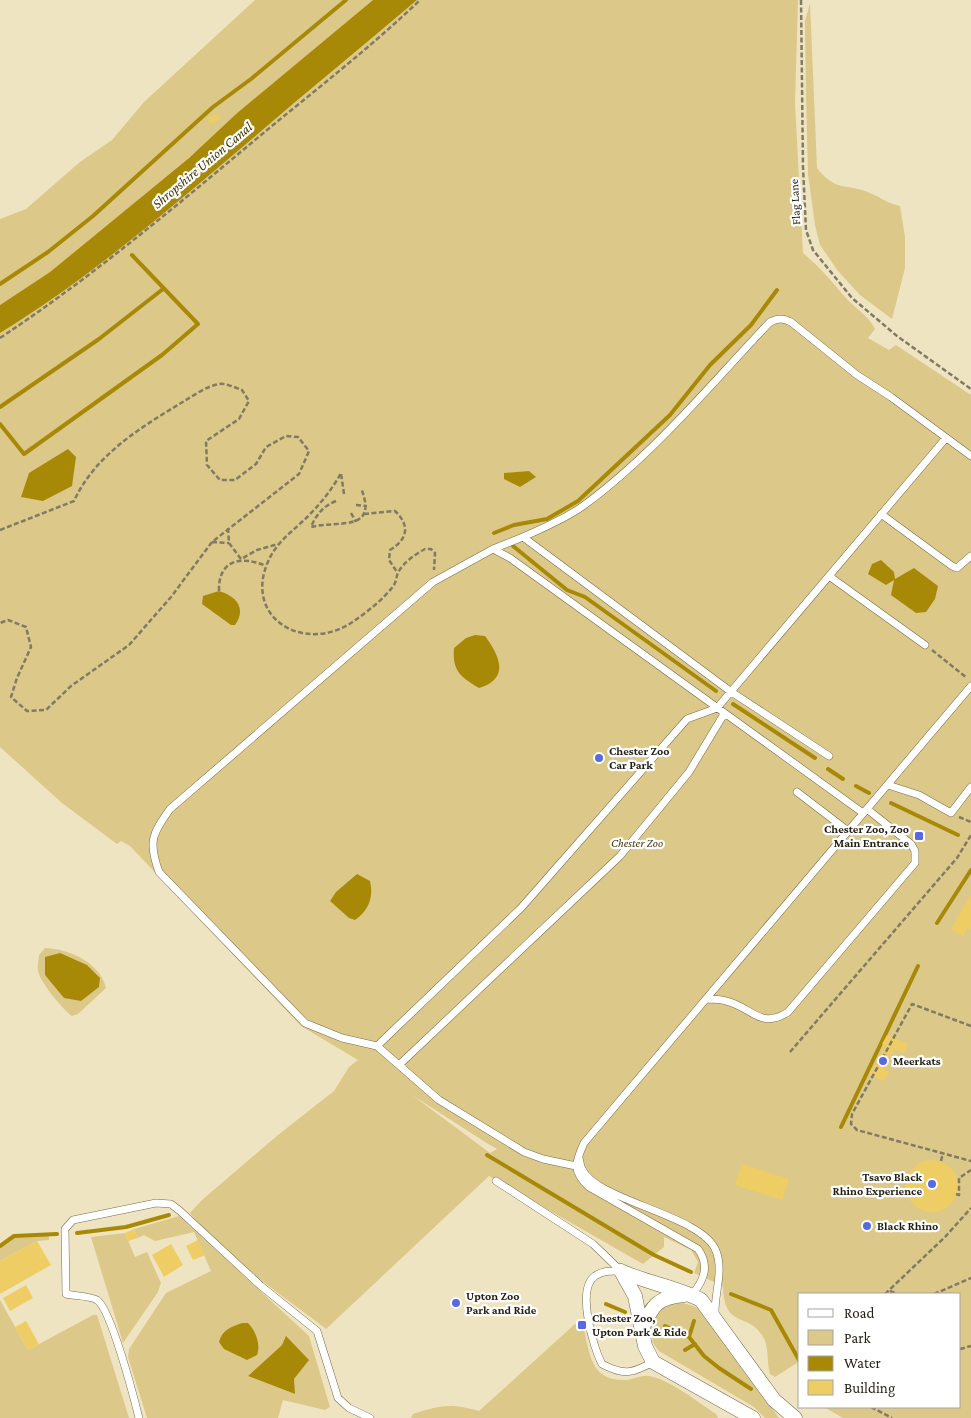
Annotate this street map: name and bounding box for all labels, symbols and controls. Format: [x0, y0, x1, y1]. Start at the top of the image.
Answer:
water label: Shropshire Union Canal [149, 118, 256, 211]
street label: Flag Lane [787, 179, 803, 225]
place label: Chester Zoo Car Park [609, 744, 669, 772]
marker: Chester Zoo Car Park [593, 752, 605, 764]
place label: Chester Zoo, Zoo Main Entrance [824, 822, 909, 850]
marker: Chester Zoo, Zoo Main Entrance [913, 830, 925, 842]
park label: Chester Zoo [611, 836, 663, 850]
place label: Meerkats [893, 1054, 941, 1068]
marker: Meerkats [877, 1055, 889, 1067]
place label: Tsavo Black Rhino Experience [832, 1170, 922, 1198]
marker: Tsavo Black Rhino Experience [926, 1178, 938, 1190]
place label: Black Rhino [877, 1219, 938, 1233]
marker: Black Rhino [861, 1220, 873, 1232]
place label: Upton Zoo Park and Ride [466, 1289, 537, 1317]
legend [798, 1293, 961, 1408]
marker: Upton Zoo Park and Ride [450, 1297, 462, 1309]
text: Road [844, 1305, 875, 1321]
place label: Chester Zoo, Upton Park & Ride [592, 1311, 687, 1339]
marker: Chester Zoo, Upton Park & Ride [576, 1319, 588, 1331]
text: Park [844, 1330, 871, 1346]
text: Water [844, 1355, 881, 1371]
text: Building [844, 1380, 895, 1397]

